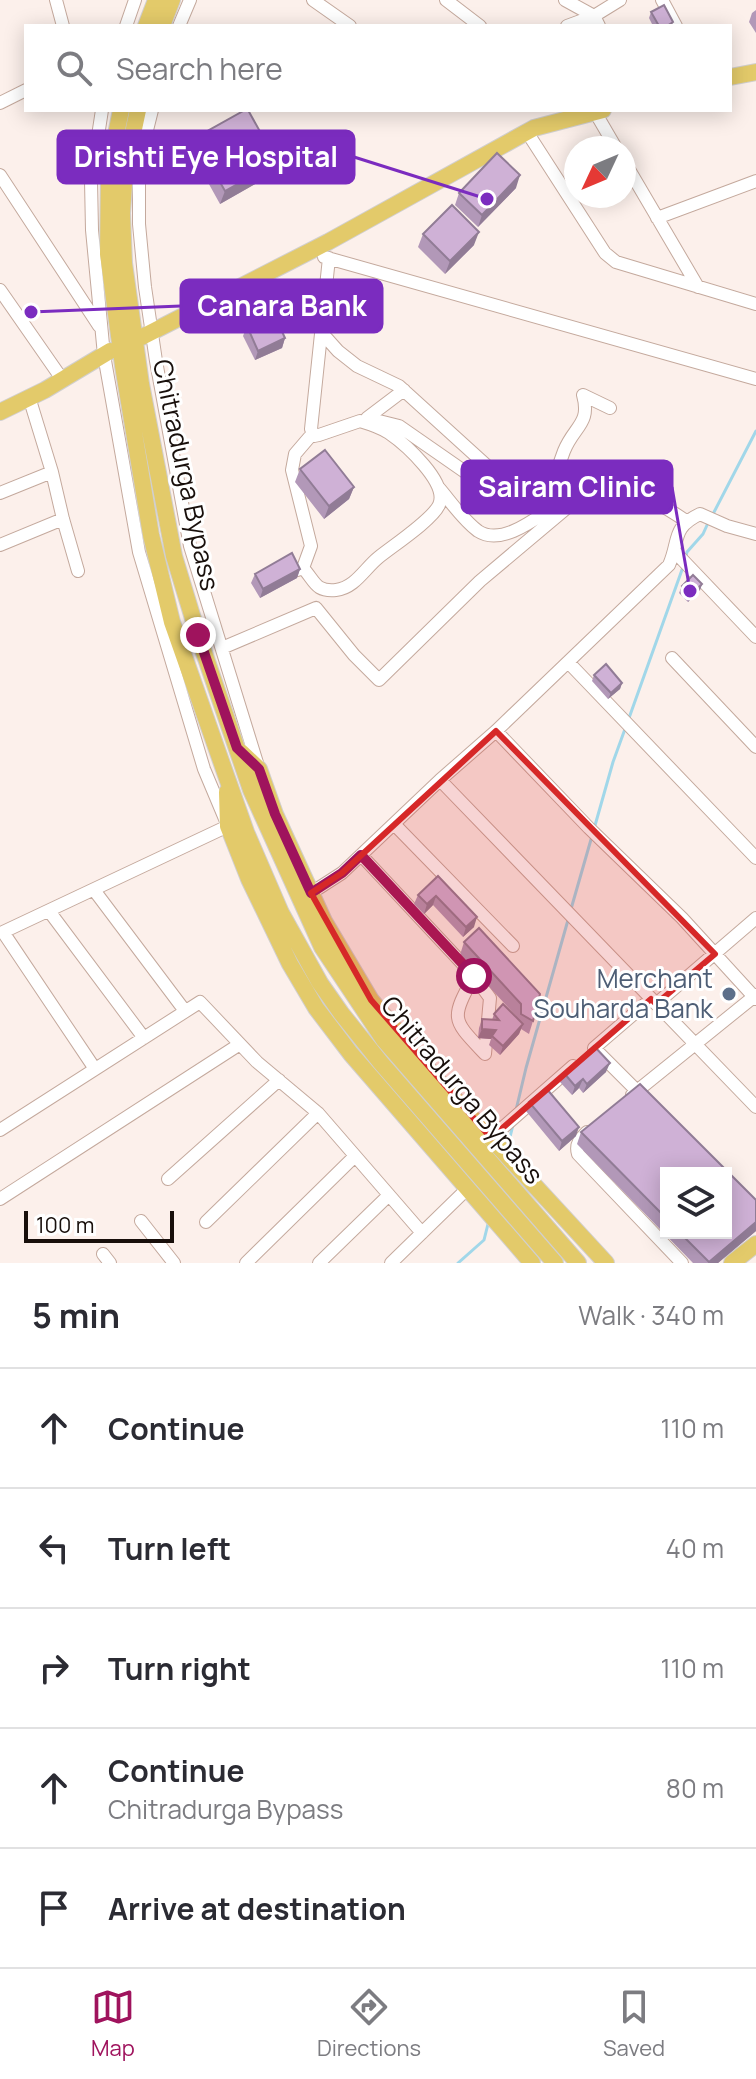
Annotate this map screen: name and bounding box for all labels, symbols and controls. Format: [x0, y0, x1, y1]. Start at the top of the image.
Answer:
search box [24, 24, 732, 112]
icon: search [52, 46, 96, 90]
text: Search here [116, 48, 283, 89]
callout: Drishti Eye Hospital [58, 131, 354, 183]
north arrow [564, 136, 636, 208]
text: Drishti Eye Hospital [74, 137, 338, 175]
callout: Canara Bank [181, 280, 382, 332]
text: Canara Bank [197, 286, 368, 324]
street label: Chitradurga Bypass [145, 356, 229, 594]
callout: Sairam Clinic [462, 461, 672, 513]
text: Sairam Clinic [478, 467, 656, 505]
route end [180, 617, 216, 653]
route start [456, 958, 492, 994]
place label: Merchant Souharda Bank [533, 960, 714, 1026]
marker: Merchant Souharda Bank [720, 985, 738, 1003]
street label: Chitradurga Bypass [373, 988, 552, 1191]
map controls [660, 1167, 732, 1239]
button: layers [660, 1167, 732, 1239]
scale bar [24, 1207, 174, 1243]
text: 100 m [36, 1210, 94, 1240]
text: 5 min [32, 1292, 120, 1338]
text: Walk · 340 m [578, 1297, 724, 1333]
icon: ahead [32, 1406, 76, 1450]
text: Continue [108, 1408, 244, 1449]
text: 110 m [661, 1410, 724, 1446]
icon: left [32, 1526, 76, 1570]
text: Turn left [108, 1528, 231, 1569]
text: 40 m [666, 1530, 724, 1566]
icon: right [32, 1646, 76, 1690]
text: Turn right [108, 1648, 251, 1689]
text: 110 m [661, 1650, 724, 1686]
text: Continue [108, 1750, 244, 1791]
icon: ahead [32, 1766, 76, 1810]
text: 80 m [666, 1770, 724, 1806]
text: Chitradurga Bypass [108, 1791, 343, 1827]
icon: arrive [32, 1886, 76, 1930]
text: Arrive at destination [108, 1888, 406, 1929]
tab: Map [91, 1985, 135, 2063]
tab: Directions [317, 1985, 421, 2063]
tab: Saved [603, 1985, 665, 2063]

